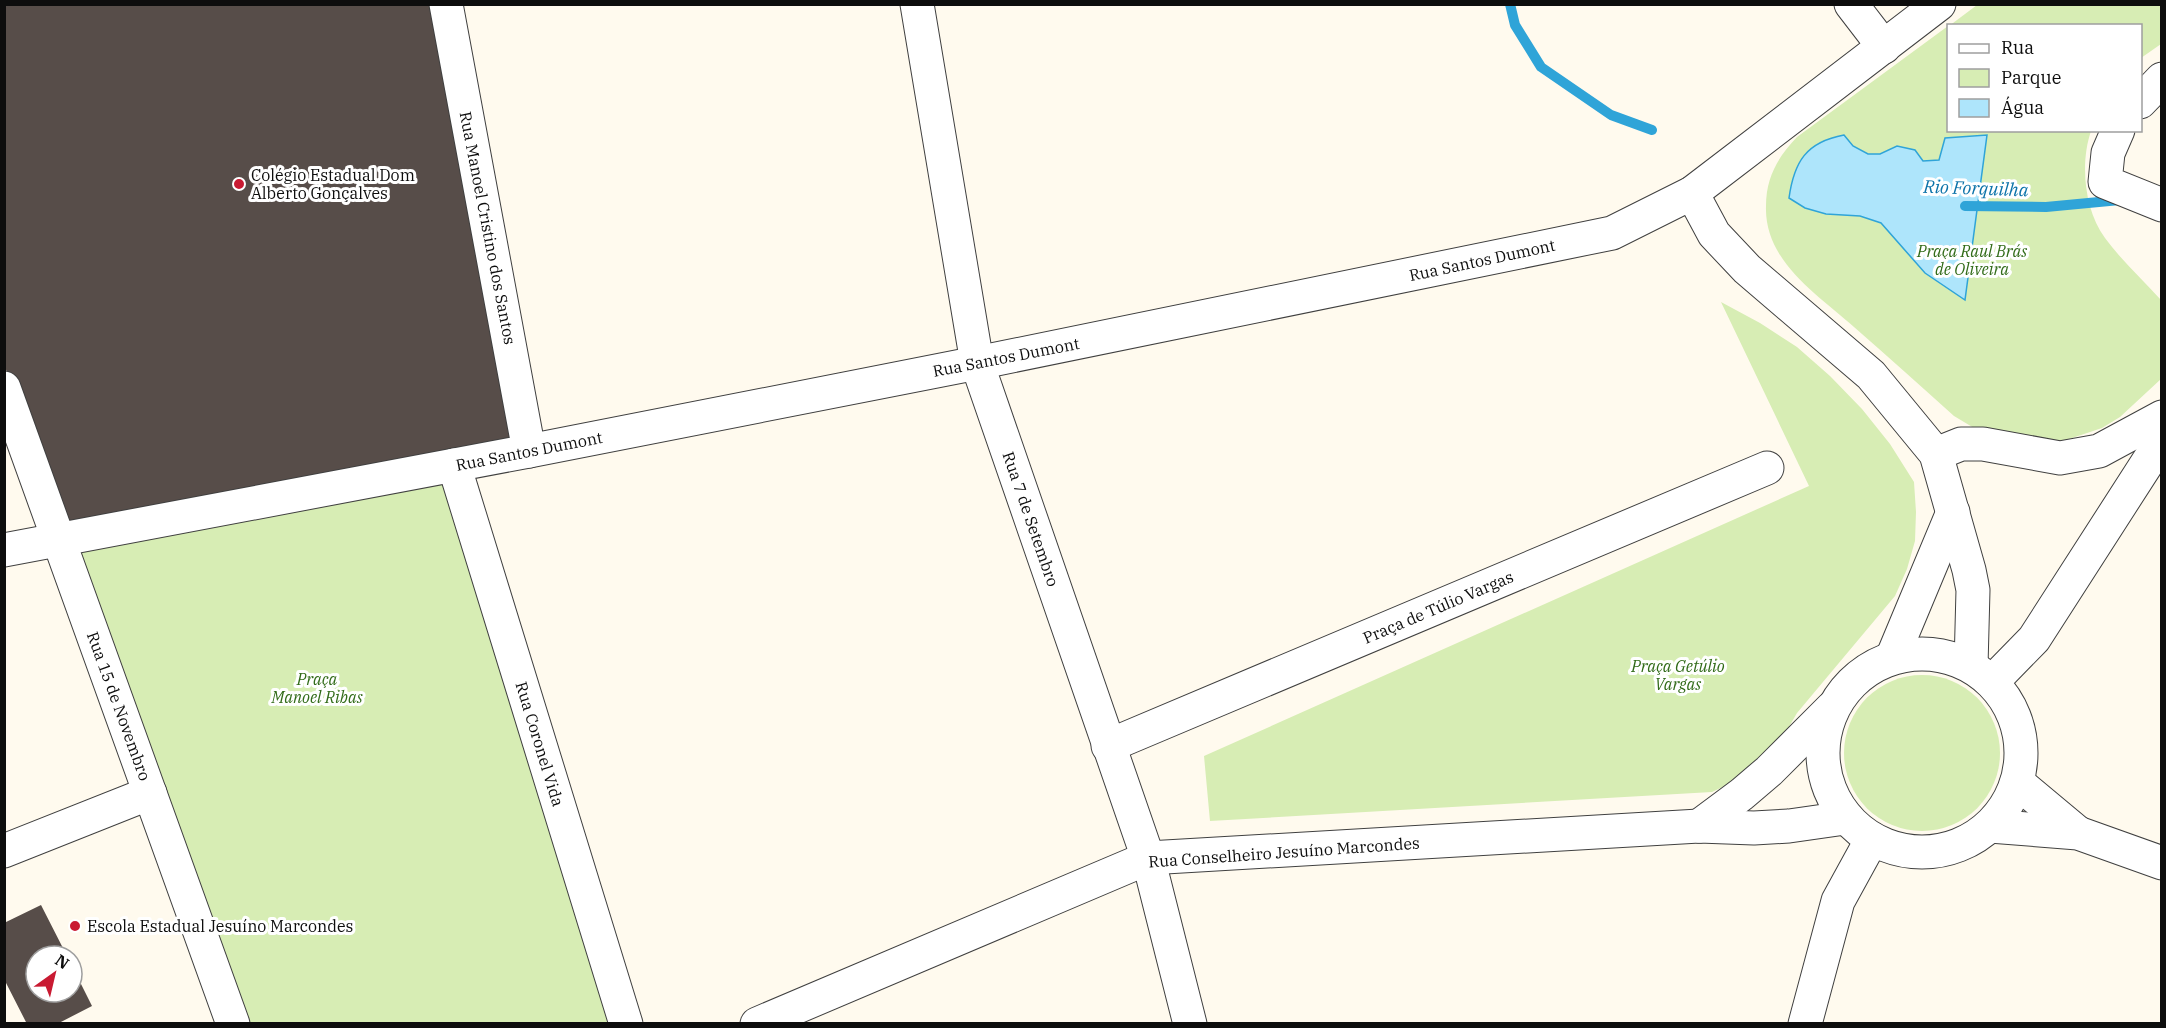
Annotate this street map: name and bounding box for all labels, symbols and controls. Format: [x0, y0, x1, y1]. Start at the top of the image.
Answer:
legend [1947, 24, 2142, 132]
text: Rua [2001, 36, 2034, 59]
text: Parque [2001, 66, 2061, 89]
text: Água [2001, 96, 2044, 119]
street label: Rua Manoel Cristino dos Santos [456, 110, 520, 346]
place label: Colégio Estadual Dom Alberto Gonçalves [251, 165, 415, 203]
water label: Rio Forquilha [1922, 175, 2029, 201]
marker: Colégio Estadual Dom Alberto Gonçalves [232, 177, 246, 191]
street label: Rua Santos Dumont [1407, 235, 1557, 285]
park label: Praça Raul Brás de Oliveira [1916, 241, 2027, 279]
street label: Rua Santos Dumont [931, 333, 1081, 381]
street label: Rua Santos Dumont [454, 427, 604, 475]
street label: Rua 7 de Setembro [999, 449, 1063, 589]
street label: Praça de Túlio Vargas [1360, 566, 1516, 648]
street label: Rua 15 de Novembro [83, 629, 155, 783]
park label: Praça Getúlio Vargas [1630, 656, 1725, 694]
park label: Praça Manoel Ribas [270, 669, 363, 707]
street label: Rua Coronel Vida [512, 679, 569, 809]
street label: Rua Conselheiro Jesuíno Marcondes [1148, 833, 1420, 871]
place label: Escola Estadual Jesuíno Marcondes [87, 916, 353, 936]
marker: Escola Estadual Jesuíno Marcondes [68, 919, 82, 933]
north arrow [24, 944, 84, 1004]
text: N [52, 950, 73, 973]

